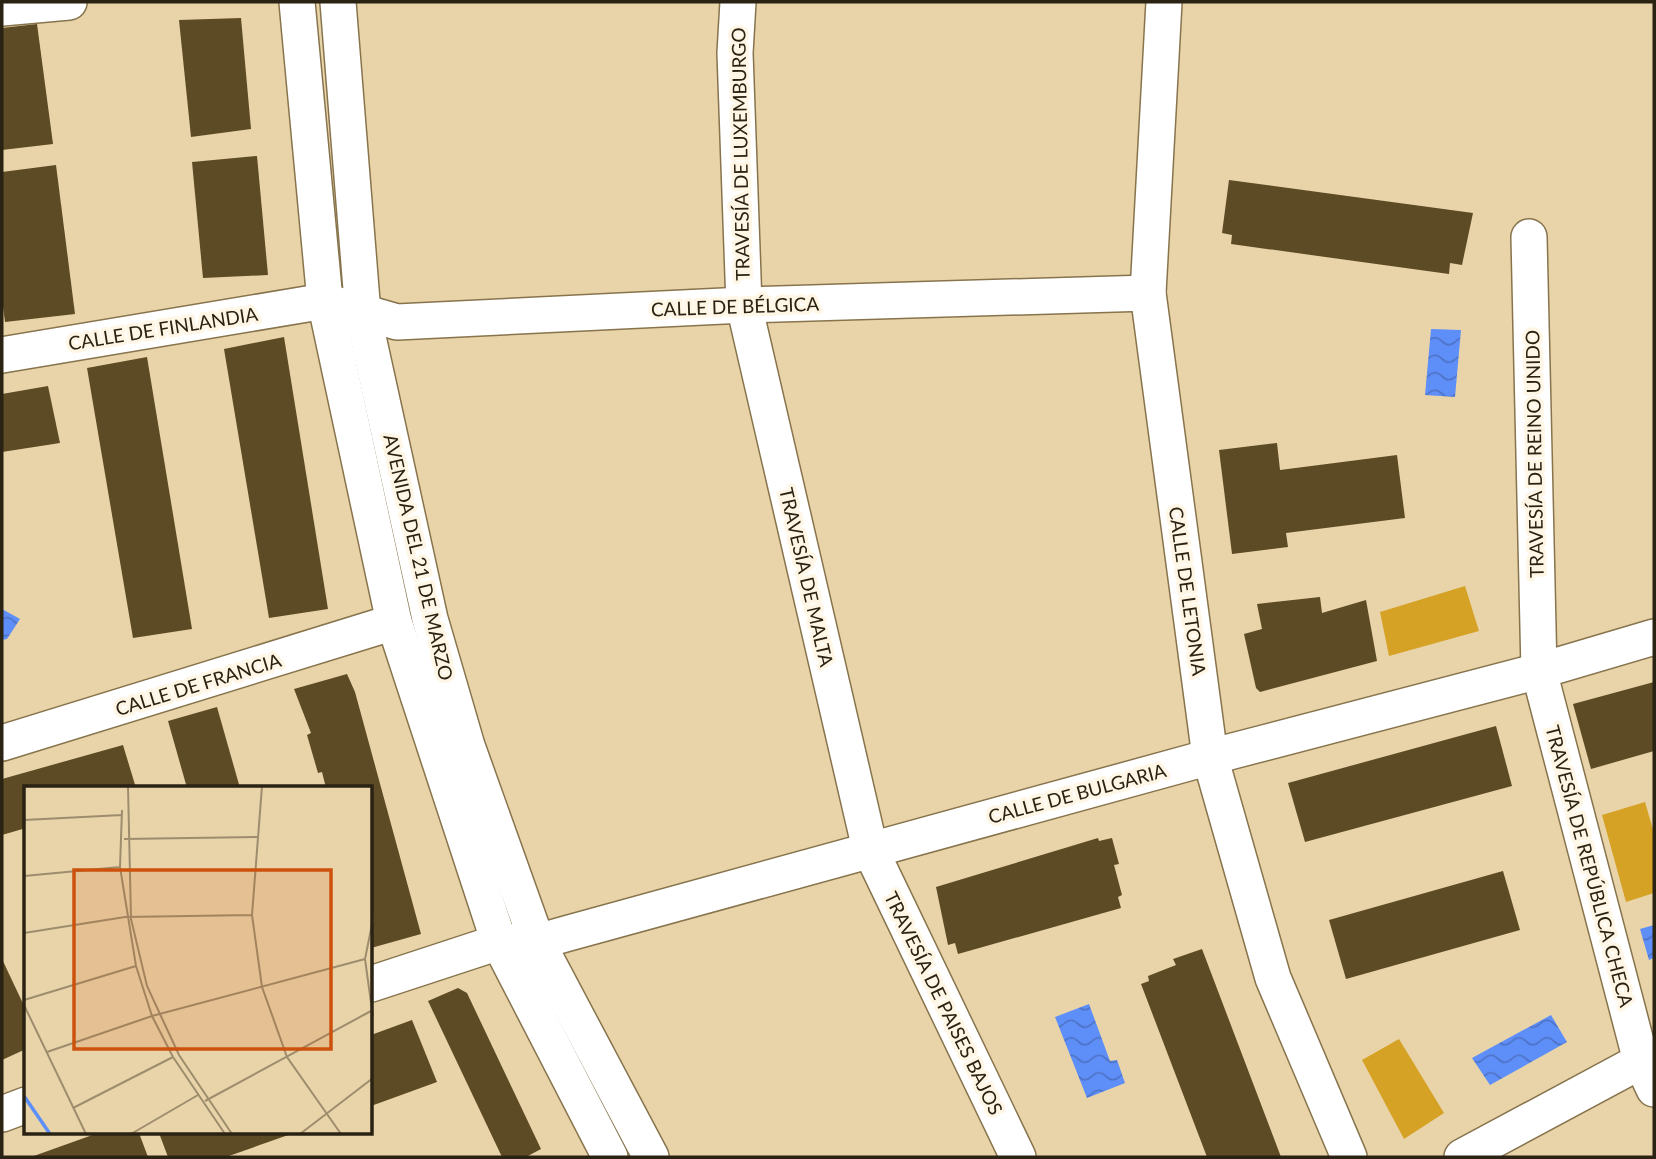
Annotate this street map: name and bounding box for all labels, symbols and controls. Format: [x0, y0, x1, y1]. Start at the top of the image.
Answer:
street label: TRAVESÍA DE LUXEMBURGO [726, 27, 754, 281]
street label: CALLE DE BÉLGICA [650, 292, 820, 320]
street label: CALLE DE FINLANDIA [67, 302, 260, 354]
street label: TRAVESÍA DE REINO UNIDO [1520, 330, 1548, 578]
street label: AVENIDA DEL 21 DE MARZO [379, 432, 459, 682]
street label: TRAVESÍA DE MALTA [775, 485, 839, 669]
street label: CALLE DE LETONIA [1165, 505, 1211, 677]
street label: CALLE DE FRANCIA [112, 648, 284, 720]
street label: TRAVESÍA DE REPÚBLICA CHECA [1541, 723, 1639, 1009]
street label: CALLE DE BULGARIA [985, 758, 1169, 828]
inset map [24, 786, 373, 1134]
street label: TRAVESÍA DE PAISES BAJOS [880, 888, 1008, 1118]

